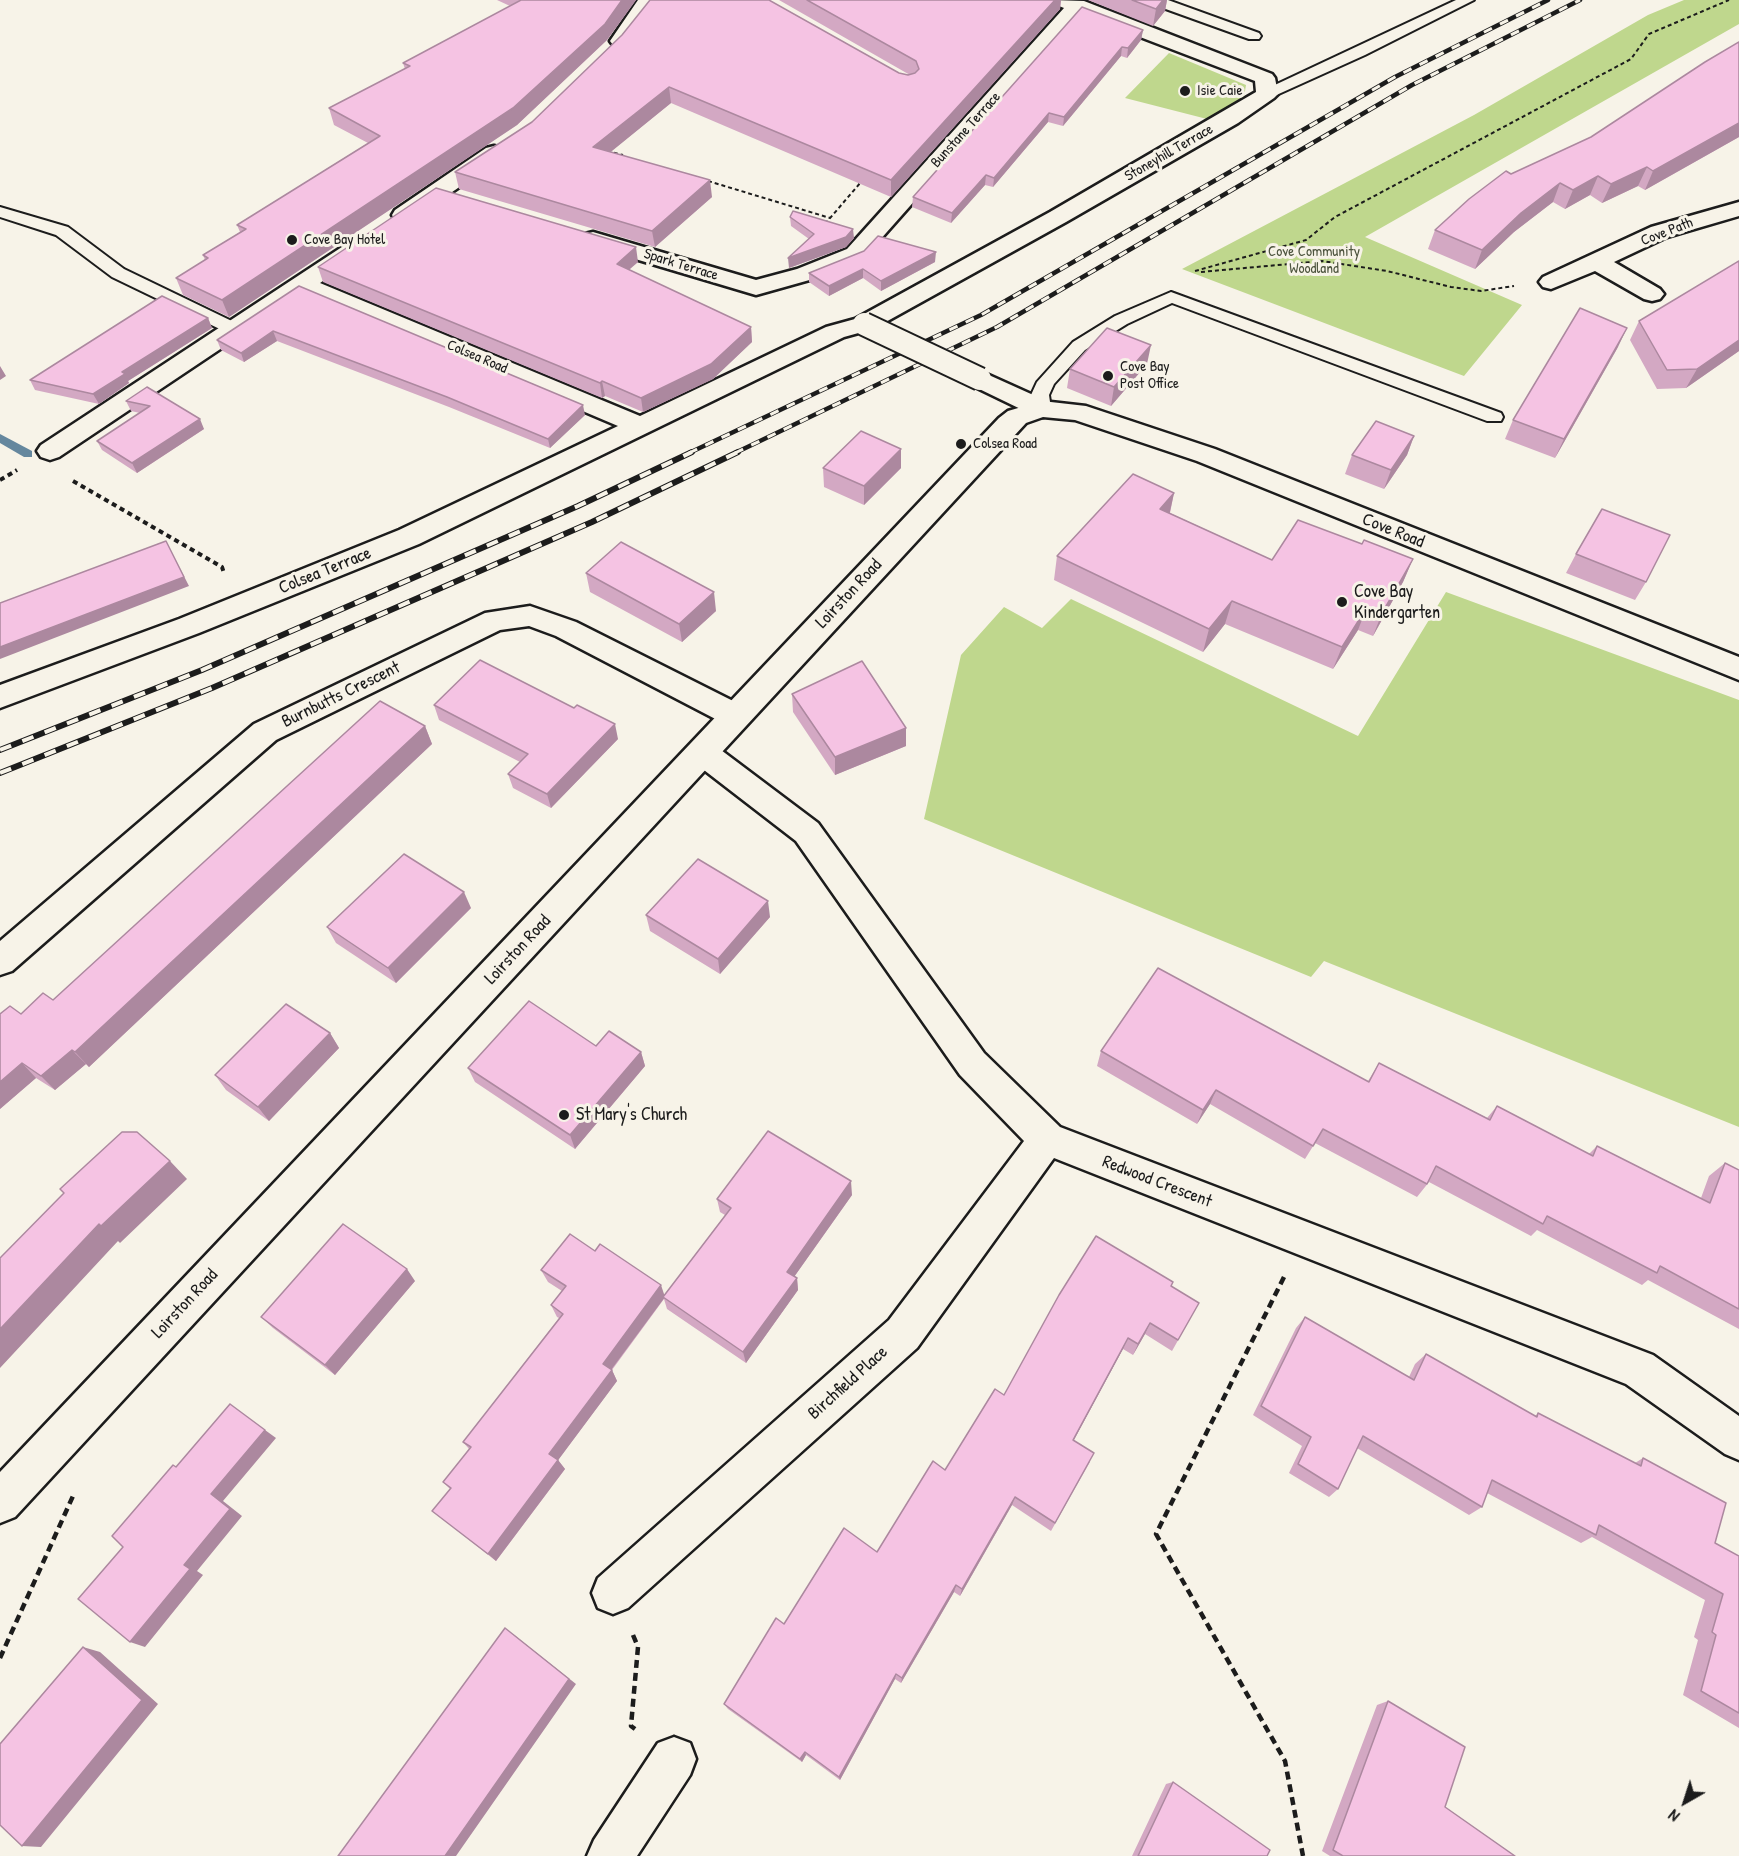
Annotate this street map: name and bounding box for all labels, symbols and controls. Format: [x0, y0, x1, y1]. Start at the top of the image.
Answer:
place label: Isie Caie [1197, 82, 1243, 100]
marker: Isie Caie [1178, 84, 1192, 98]
street label: Bunstane Terrace [927, 88, 1005, 172]
street label: Stoneyhill Terrace [1122, 120, 1216, 186]
street label: Cove Path [1638, 214, 1696, 250]
place label: Cove Bay Hotel [304, 231, 385, 249]
marker: Cove Bay Hotel [285, 233, 299, 247]
park label: Cove Community Woodland [1268, 243, 1360, 278]
street label: Spark Terrace [642, 245, 720, 285]
street label: Colsea Road [444, 336, 510, 378]
place label: Cove Bay Post Office [1120, 358, 1179, 393]
marker: Cove Bay Post Office [1101, 369, 1115, 383]
place label: Colsea Road [973, 435, 1037, 453]
marker: Colsea Road [954, 437, 968, 451]
street label: Cove Road [1359, 509, 1427, 553]
street label: Colsea Terrace [276, 543, 374, 599]
street label: Loirston Road [811, 555, 887, 633]
place label: Cove Bay Kindergarten [1354, 581, 1440, 624]
marker: Cove Bay Kindergarten [1335, 595, 1349, 609]
street label: Burnbutts Crescent [278, 657, 404, 733]
street label: Loirston Road [480, 911, 556, 989]
place label: St Mary's Church [576, 1104, 687, 1126]
marker: St Mary's Church [557, 1108, 571, 1122]
street label: Redwood Crescent [1099, 1151, 1215, 1213]
street label: Loirston Road [147, 1265, 223, 1343]
street label: Birchfield Place [804, 1342, 892, 1424]
north arrow [1655, 1772, 1715, 1832]
text: N [1663, 1805, 1684, 1827]

